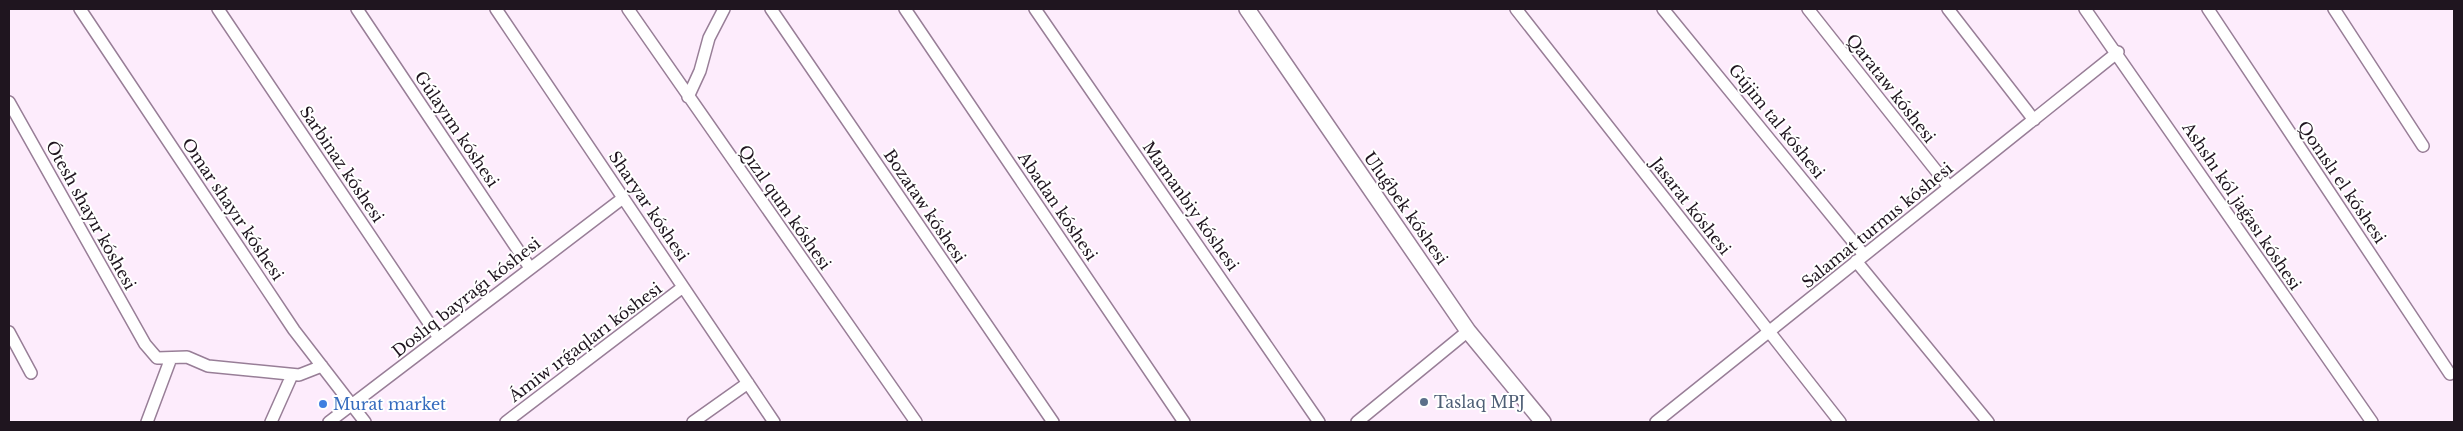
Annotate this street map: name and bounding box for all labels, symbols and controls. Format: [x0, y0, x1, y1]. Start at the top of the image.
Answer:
street label: Qarataw kóshesi [1842, 30, 1940, 147]
street label: Gújim tal kóshesi [1725, 60, 1830, 183]
street label: Gúlayım kóshesi [411, 67, 504, 191]
street label: Sarbinaz kóshesi [296, 102, 389, 226]
street label: Qonıslı el kóshesi [2294, 117, 2391, 248]
street label: Ashshı kól jaǵası kóshesi [2178, 118, 2306, 294]
street label: Omar shayır kóshesi [178, 134, 288, 284]
street label: Ótesh shayır kóshesi [42, 137, 141, 294]
street label: Mamanbiy kóshesi [1139, 137, 1244, 275]
street label: Qızıl qum kóshesi [734, 141, 836, 274]
street label: Bozataw kóshesi [880, 145, 971, 267]
street label: Sharyar kóshesi [605, 147, 694, 265]
street label: Abadan kóshesi [1014, 147, 1102, 265]
street label: Uluǵbek kóshesi [1360, 148, 1453, 269]
street label: Jasarat kóshesi [1646, 152, 1735, 259]
street label: Salamat turmıs kóshesi [1797, 158, 1957, 292]
street label: Doslıq bayraǵı kóshesi [388, 233, 545, 361]
street label: Ámiw ırǵaqları kóshesi [504, 278, 666, 407]
place label: Taslaq MPJ [1434, 392, 1525, 412]
place label: Murat market [333, 394, 446, 414]
marker: Taslaq MPJ [1418, 396, 1430, 408]
marker: Murat market [317, 398, 329, 410]

